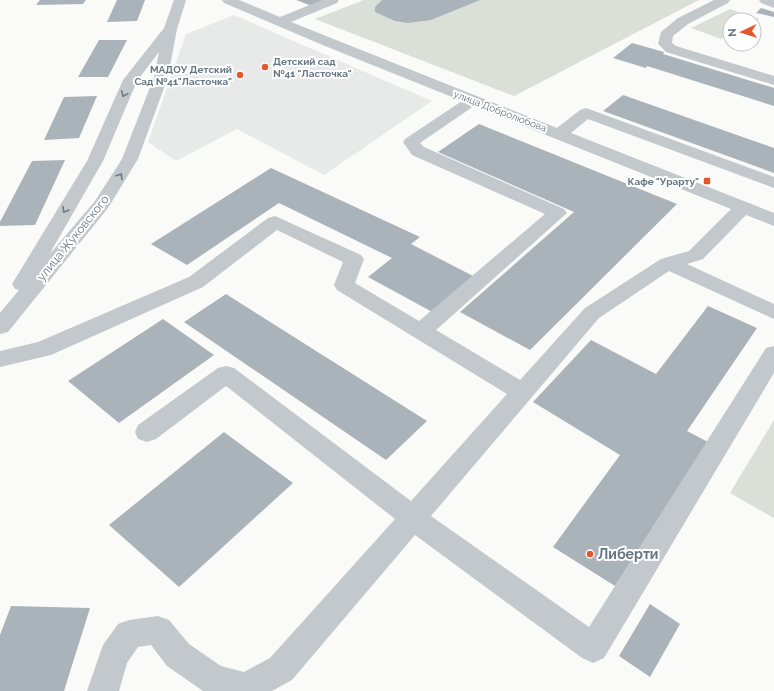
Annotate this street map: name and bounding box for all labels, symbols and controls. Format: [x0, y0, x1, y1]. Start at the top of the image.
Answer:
north arrow [722, 12, 762, 52]
text: N [726, 28, 739, 37]
place label: Детский сад №41 "Ласточка" [273, 56, 352, 79]
marker: Детский сад №41 "Ласточка" [260, 62, 270, 72]
place label: МАДОУ Детский Сад №41"Ласточка" [134, 64, 232, 87]
marker: МАДОУ Детский Сад №41"Ласточка" [235, 70, 245, 80]
street label: улица Добролюбова [452, 88, 548, 134]
one-way arrow [121, 90, 129, 98]
one-way arrow [115, 173, 122, 180]
place label: Кафе "Урарту" [628, 176, 699, 187]
marker: Кафе "Урарту" [702, 176, 712, 186]
street label: улица Жуковского [34, 192, 112, 284]
one-way arrow [63, 206, 70, 213]
place label: Либерти [598, 546, 658, 562]
marker: Либерти [585, 549, 595, 559]

